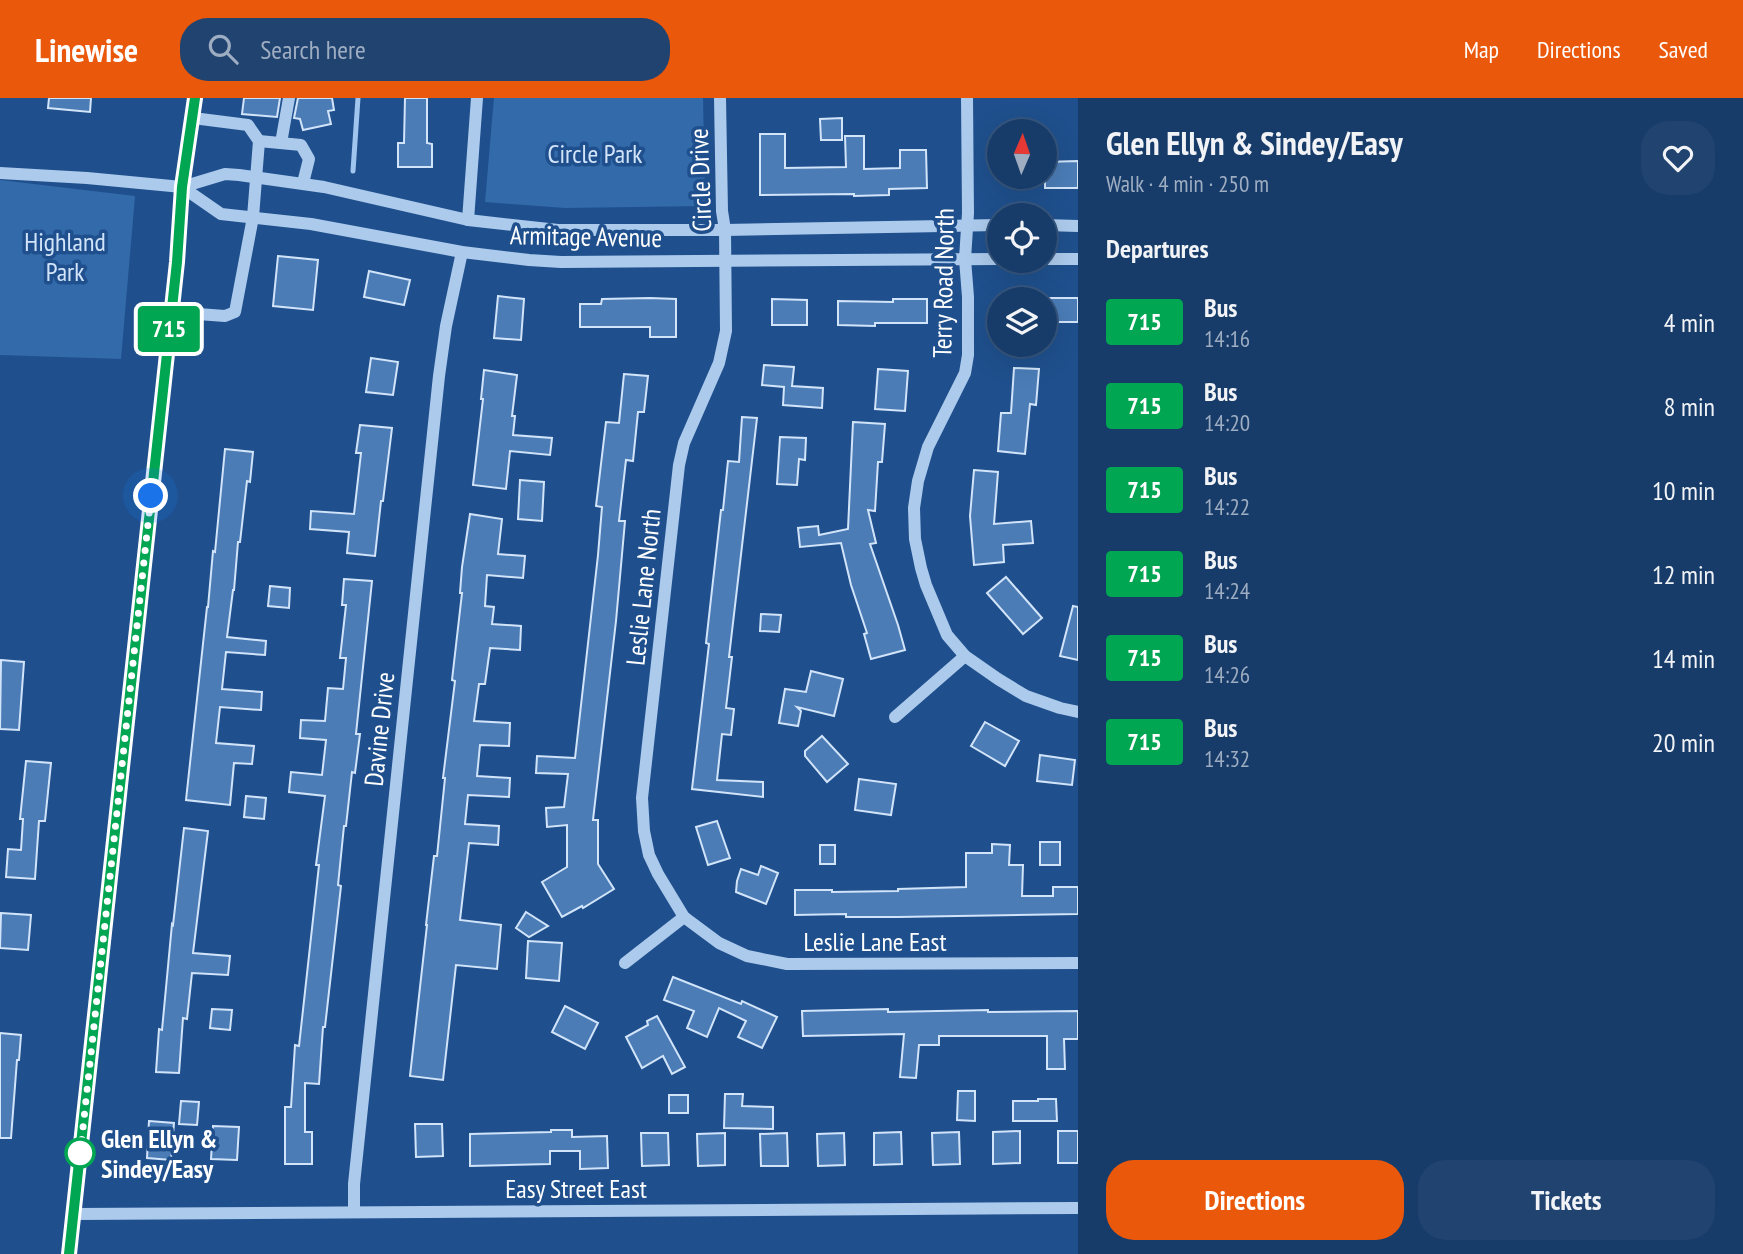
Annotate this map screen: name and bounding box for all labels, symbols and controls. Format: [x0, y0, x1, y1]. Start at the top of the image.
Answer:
search box [180, 18, 670, 81]
text: Linewise [35, 28, 138, 71]
icon: search [204, 30, 242, 68]
text: Search here [260, 33, 366, 66]
text: Map [1464, 34, 1499, 65]
text: Directions [1537, 34, 1621, 65]
text: Saved [1659, 34, 1708, 65]
north arrow [987, 119, 1057, 189]
map controls [987, 119, 1057, 357]
text: Glen Ellyn & Sindey/Easy [1106, 121, 1403, 164]
button: heart [1641, 121, 1715, 195]
street label: Circle Drive [682, 128, 718, 232]
park label: Circle Park [548, 137, 642, 170]
text: Walk · 4 min · 250 m [1106, 169, 1269, 198]
button: locate [987, 203, 1057, 273]
street label: Terry Road North [925, 208, 961, 358]
street label: Armitage Avenue [510, 218, 662, 254]
park label: Highland Park [24, 225, 106, 288]
text: Departures [1106, 232, 1209, 265]
button: layers [987, 287, 1057, 357]
text: Bus [1204, 291, 1237, 324]
line badge: 715 [129, 306, 209, 352]
text: 715 [1127, 306, 1162, 337]
text: 4 min [1664, 306, 1715, 339]
text: 715 [152, 313, 186, 344]
text: 14:16 [1204, 324, 1250, 353]
text: Bus [1204, 375, 1237, 408]
text: 715 [1127, 390, 1162, 421]
text: 8 min [1664, 390, 1715, 423]
text: 14:20 [1204, 408, 1250, 437]
text: Bus [1204, 459, 1237, 492]
text: 715 [1127, 474, 1162, 505]
text: 10 min [1652, 474, 1715, 507]
your location [133, 478, 168, 513]
text: 14:22 [1204, 492, 1250, 521]
street label: Leslie Lane North [618, 507, 668, 667]
text: Bus [1204, 543, 1237, 576]
text: 715 [1127, 558, 1162, 589]
text: 12 min [1652, 558, 1715, 591]
text: 14:24 [1204, 576, 1250, 605]
text: Bus [1204, 627, 1237, 660]
text: 715 [1127, 642, 1162, 673]
text: 14 min [1652, 642, 1715, 675]
text: 14:26 [1204, 660, 1250, 689]
street label: Davine Drive [357, 670, 401, 788]
text: Bus [1204, 711, 1237, 744]
text: 715 [1127, 726, 1162, 757]
text: 20 min [1652, 726, 1715, 759]
text: 14:32 [1204, 744, 1250, 773]
street label: Leslie Lane East [803, 925, 947, 958]
place label: Glen Ellyn & Sindey/Easy [101, 1122, 217, 1185]
marker: Glen Ellyn & Sindey/Easy [65, 1138, 95, 1168]
button: Directions [1106, 1160, 1404, 1240]
button: Tickets [1418, 1160, 1715, 1240]
street label: Easy Street East [505, 1172, 647, 1205]

